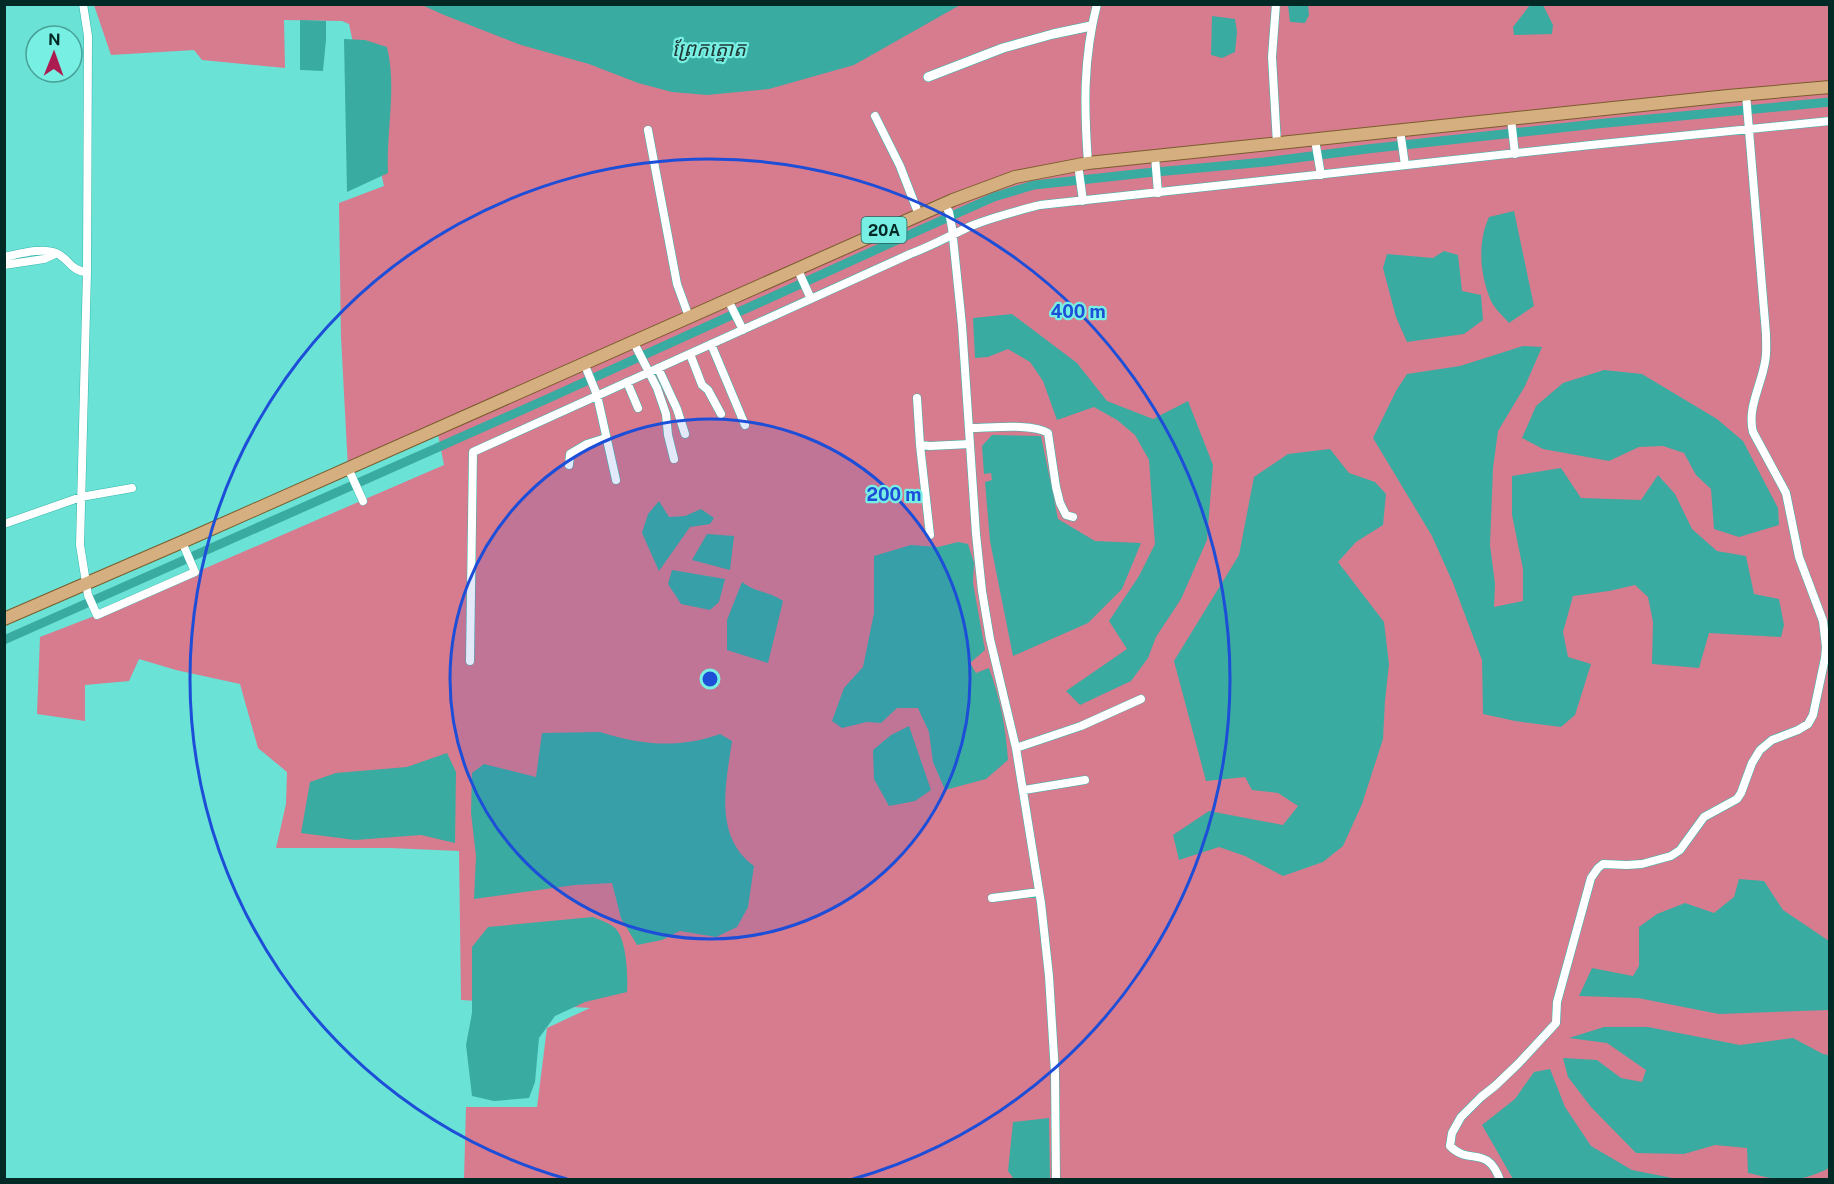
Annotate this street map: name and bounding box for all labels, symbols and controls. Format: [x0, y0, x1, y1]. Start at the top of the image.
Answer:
north arrow [24, 24, 84, 84]
text: N [48, 30, 61, 49]
water label: ព្រែកត្នោត [672, 37, 747, 62]
road number: 20A [862, 217, 906, 243]
text: 400 m [1050, 301, 1106, 322]
text: 200 m [867, 484, 921, 505]
centre of rings [700, 669, 720, 689]

